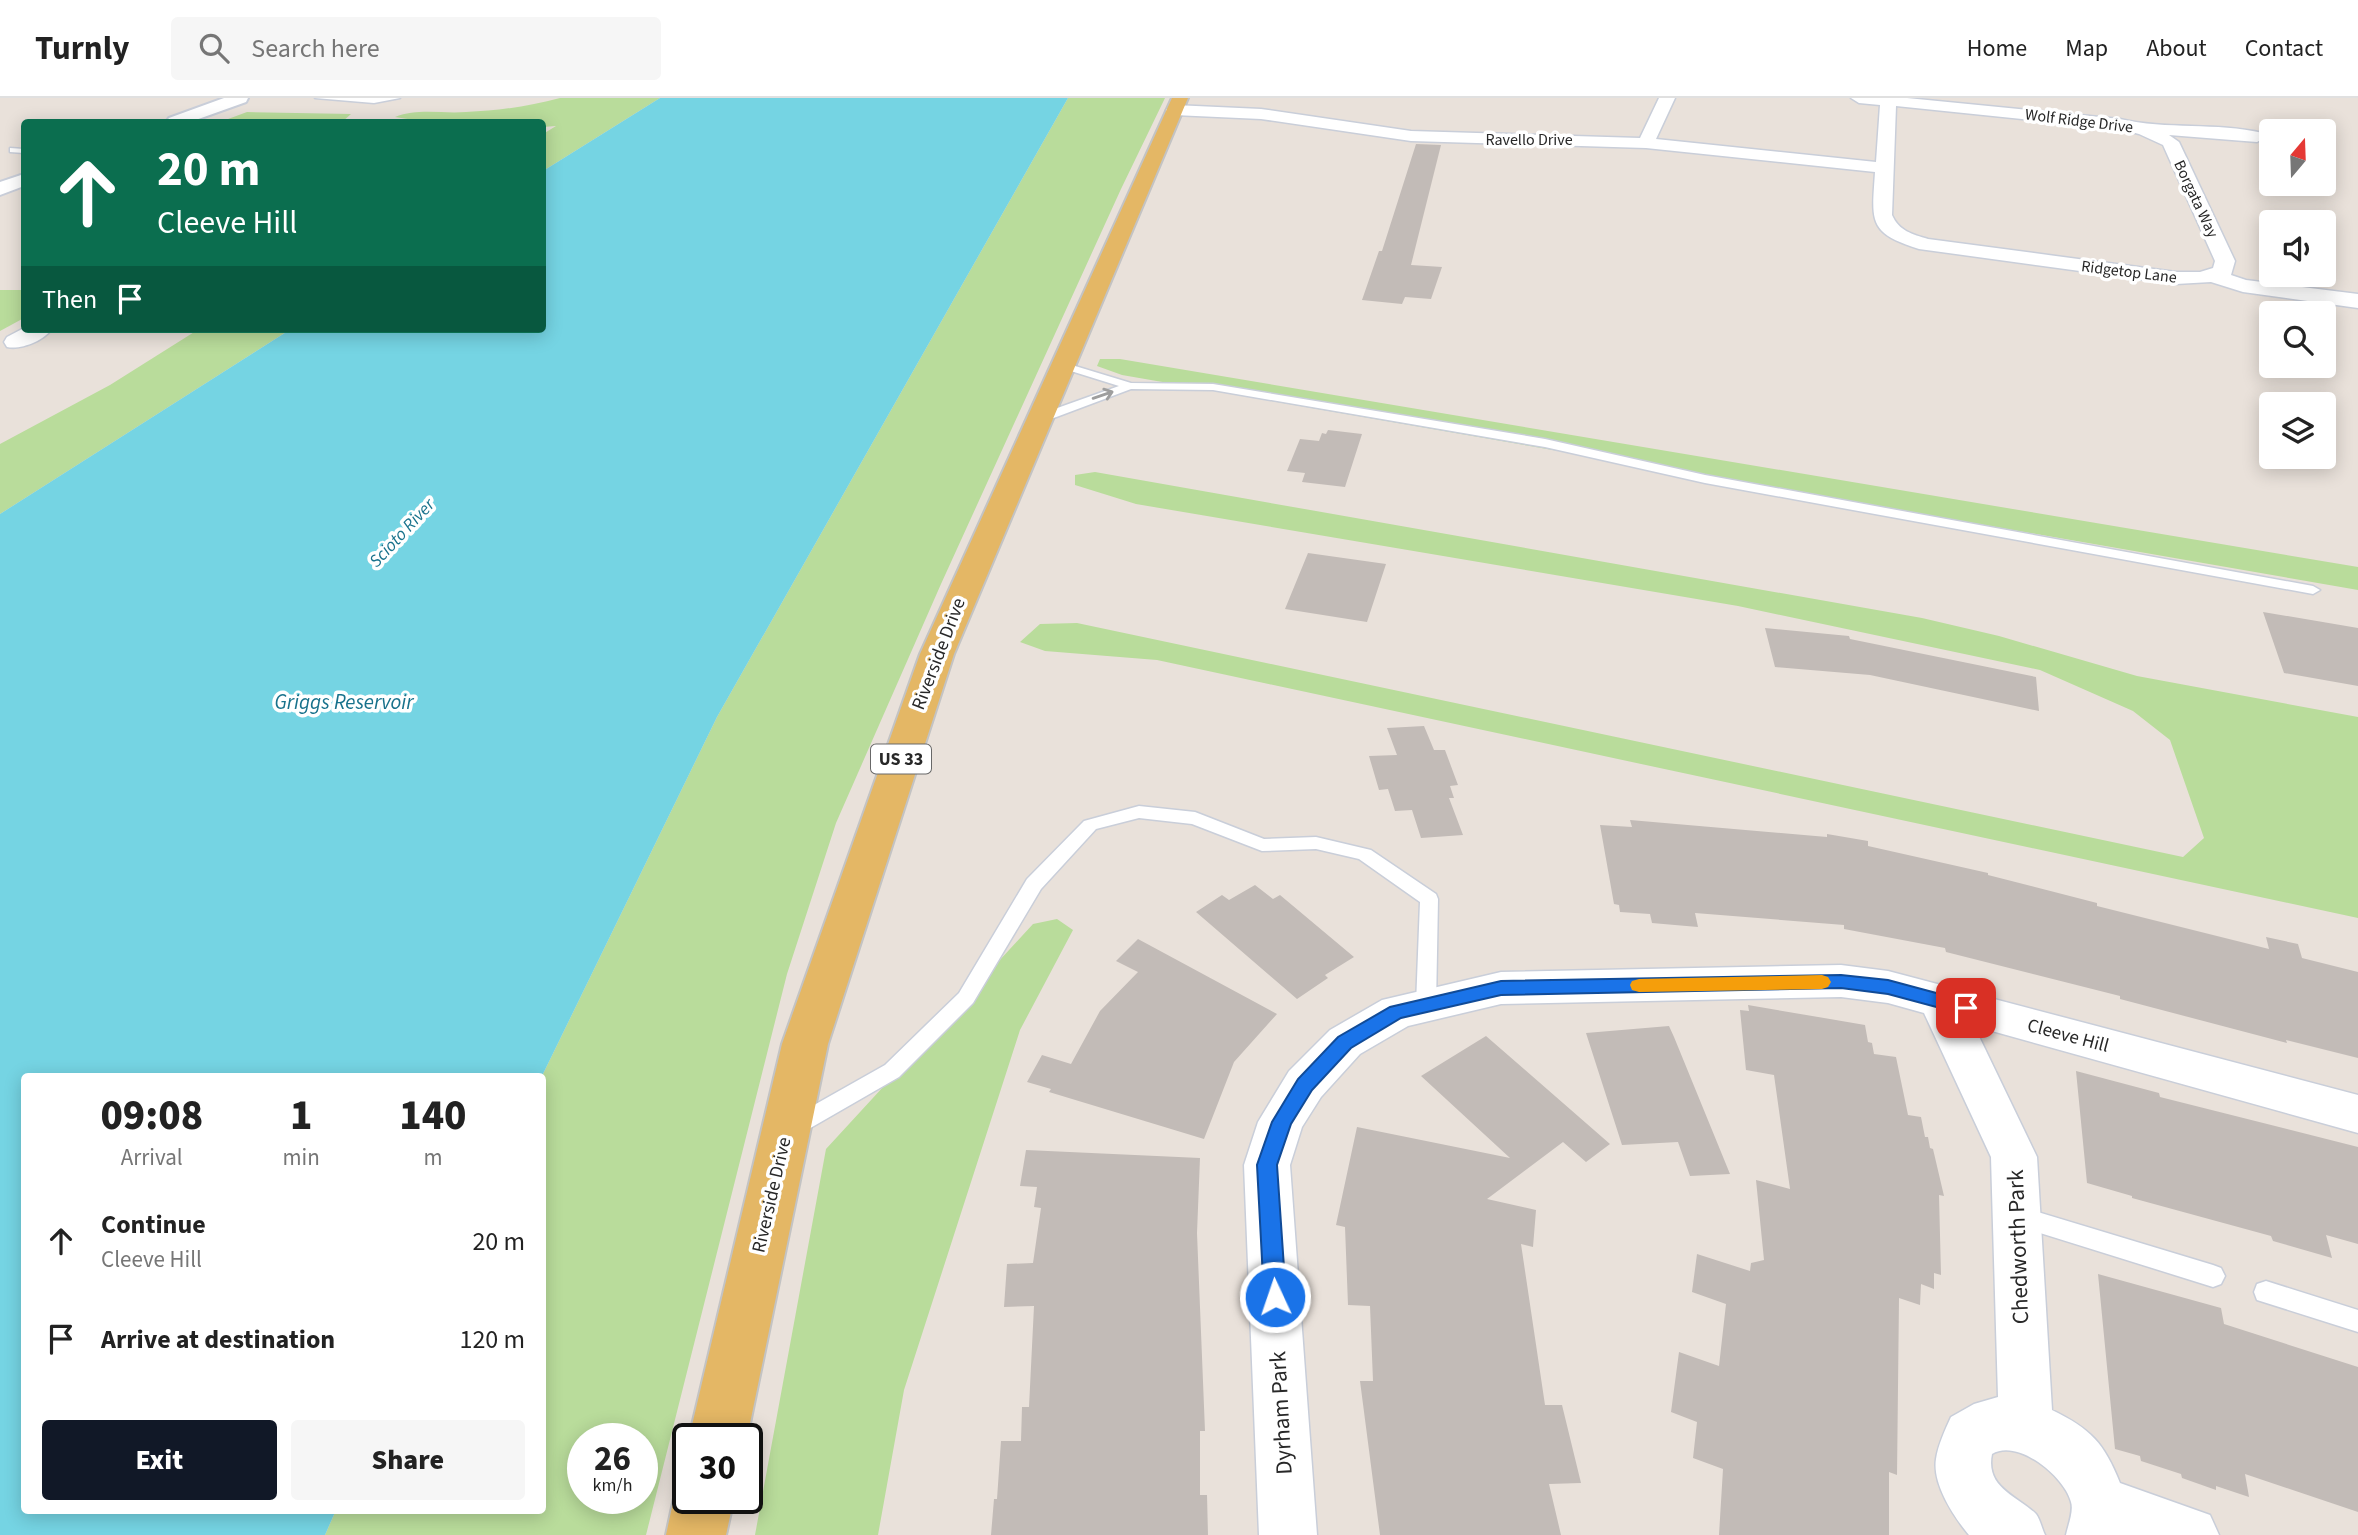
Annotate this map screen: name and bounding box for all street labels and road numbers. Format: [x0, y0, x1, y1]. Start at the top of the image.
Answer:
street label: Wolf Ridge Drive [2024, 103, 2134, 139]
street label: Ravello Drive [1485, 129, 1573, 151]
street label: Borgata Way [2168, 157, 2224, 242]
street label: Ridgetop Lane [2080, 255, 2178, 289]
street label: Riverside Drive [905, 594, 973, 714]
road number: US 33 [871, 744, 931, 774]
street label: Cleeve Hill [2024, 1012, 2112, 1060]
street label: Riverside Drive [746, 1135, 798, 1255]
street label: Chedworth Park [1999, 1169, 2037, 1325]
street label: Dyrham Park [1261, 1350, 1301, 1476]

